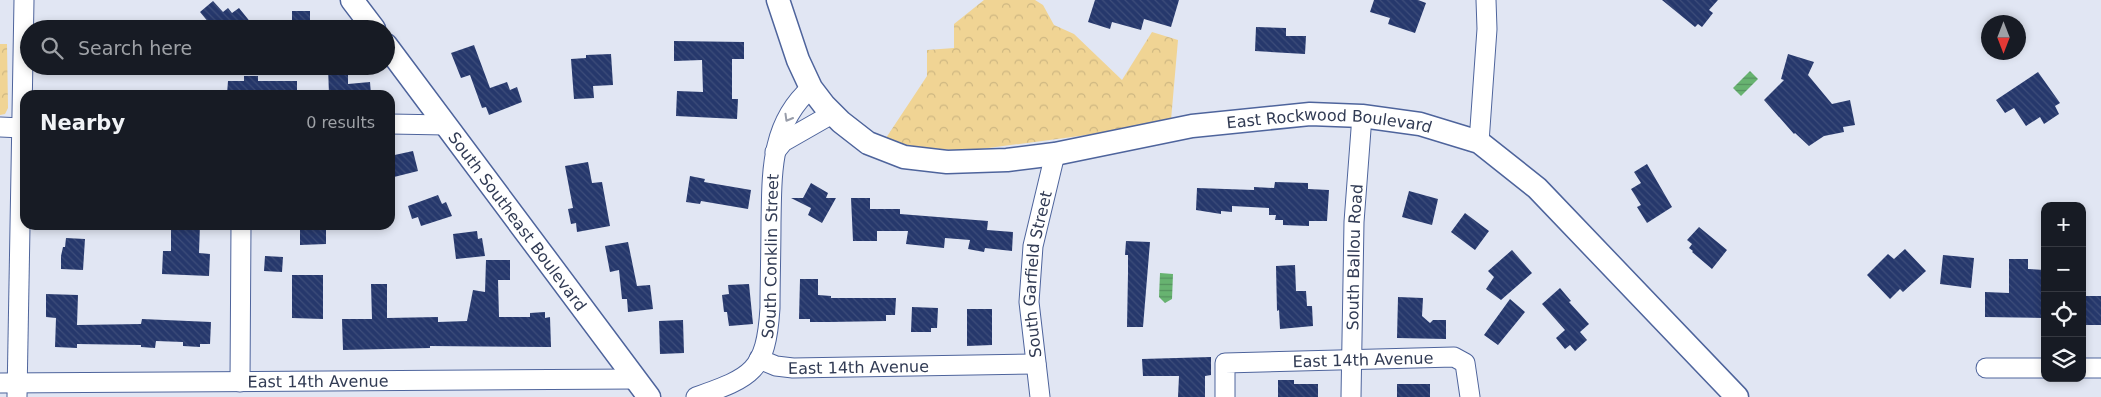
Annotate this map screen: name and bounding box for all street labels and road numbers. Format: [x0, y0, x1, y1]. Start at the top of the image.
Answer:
street label: East Rockwood Boulevard [1226, 105, 1434, 137]
street label: South Southeast Boulevard [444, 128, 590, 315]
street label: South Conklin Street [758, 173, 783, 340]
street label: South Ballou Road [1343, 183, 1367, 330]
street label: South Garfield Street [1020, 189, 1056, 359]
street label: East 14th Avenue [1292, 349, 1434, 371]
street label: East 14th Avenue [788, 357, 929, 378]
street label: East 14th Avenue [247, 372, 389, 391]

